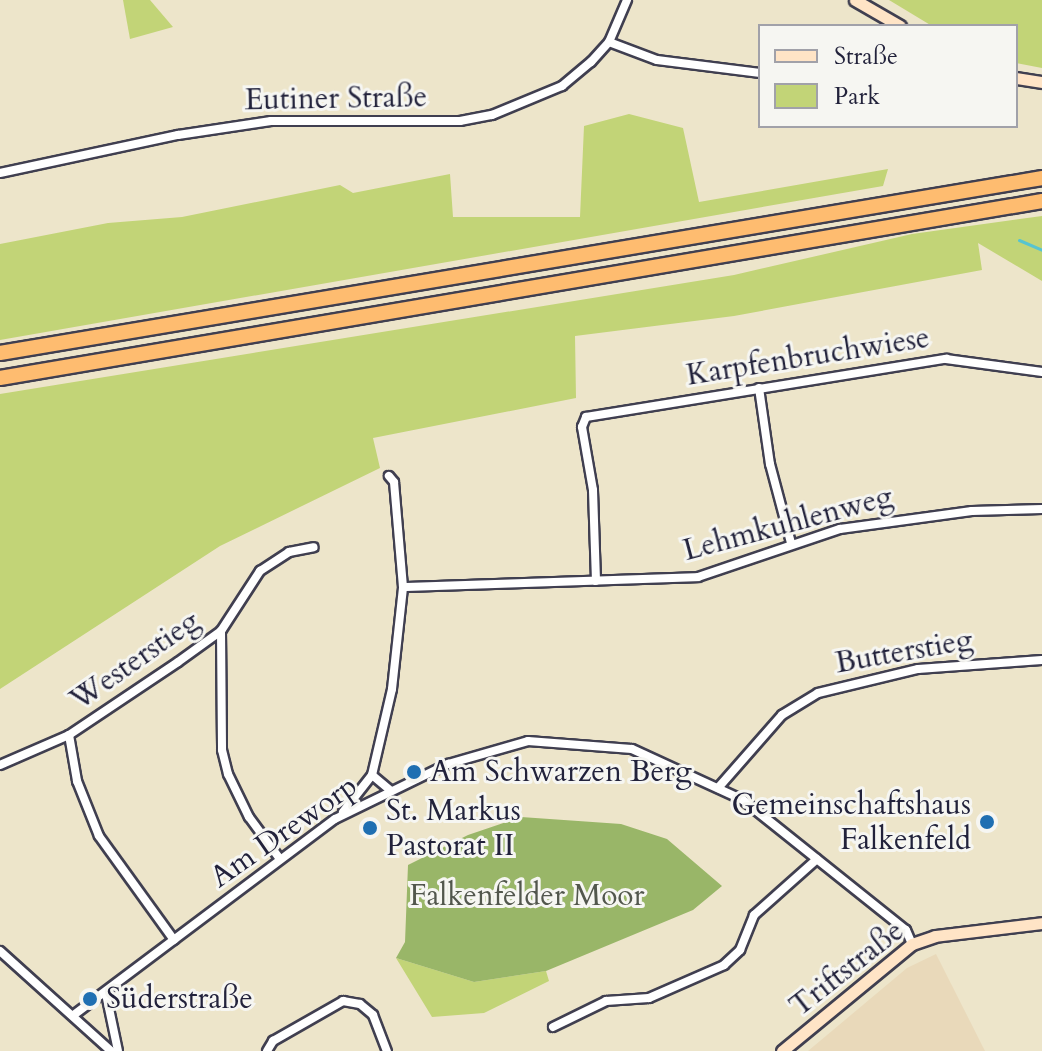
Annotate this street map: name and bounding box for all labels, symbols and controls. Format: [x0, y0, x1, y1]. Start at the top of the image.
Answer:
legend [758, 24, 1018, 128]
text: Straße [834, 40, 898, 73]
street label: Eutiner Straße [244, 79, 428, 119]
text: Park [834, 80, 880, 113]
street label: Karpfenbruchwiese [684, 320, 932, 394]
street label: Lehmkuhlenweg [679, 479, 897, 569]
street label: Westerstieg [64, 603, 206, 719]
street label: Butterstieg [833, 622, 975, 682]
place label: Am Schwarzen Berg [430, 754, 692, 790]
marker: Am Schwarzen Berg [405, 763, 423, 781]
street label: Am Dreworp [204, 768, 364, 896]
place label: Gemeinschaftshaus Falkenfeld [731, 787, 971, 858]
place label: St. Markus Pastorat II [386, 793, 521, 864]
marker: Gemeinschaftshaus Falkenfeld [978, 813, 996, 831]
marker: St. Markus Pastorat II [361, 819, 379, 837]
park label: Falkenfelder Moor [409, 878, 645, 914]
street label: Triftstraße [783, 913, 911, 1025]
place label: Süderstraße [106, 981, 253, 1017]
marker: Süderstraße [81, 990, 99, 1008]

